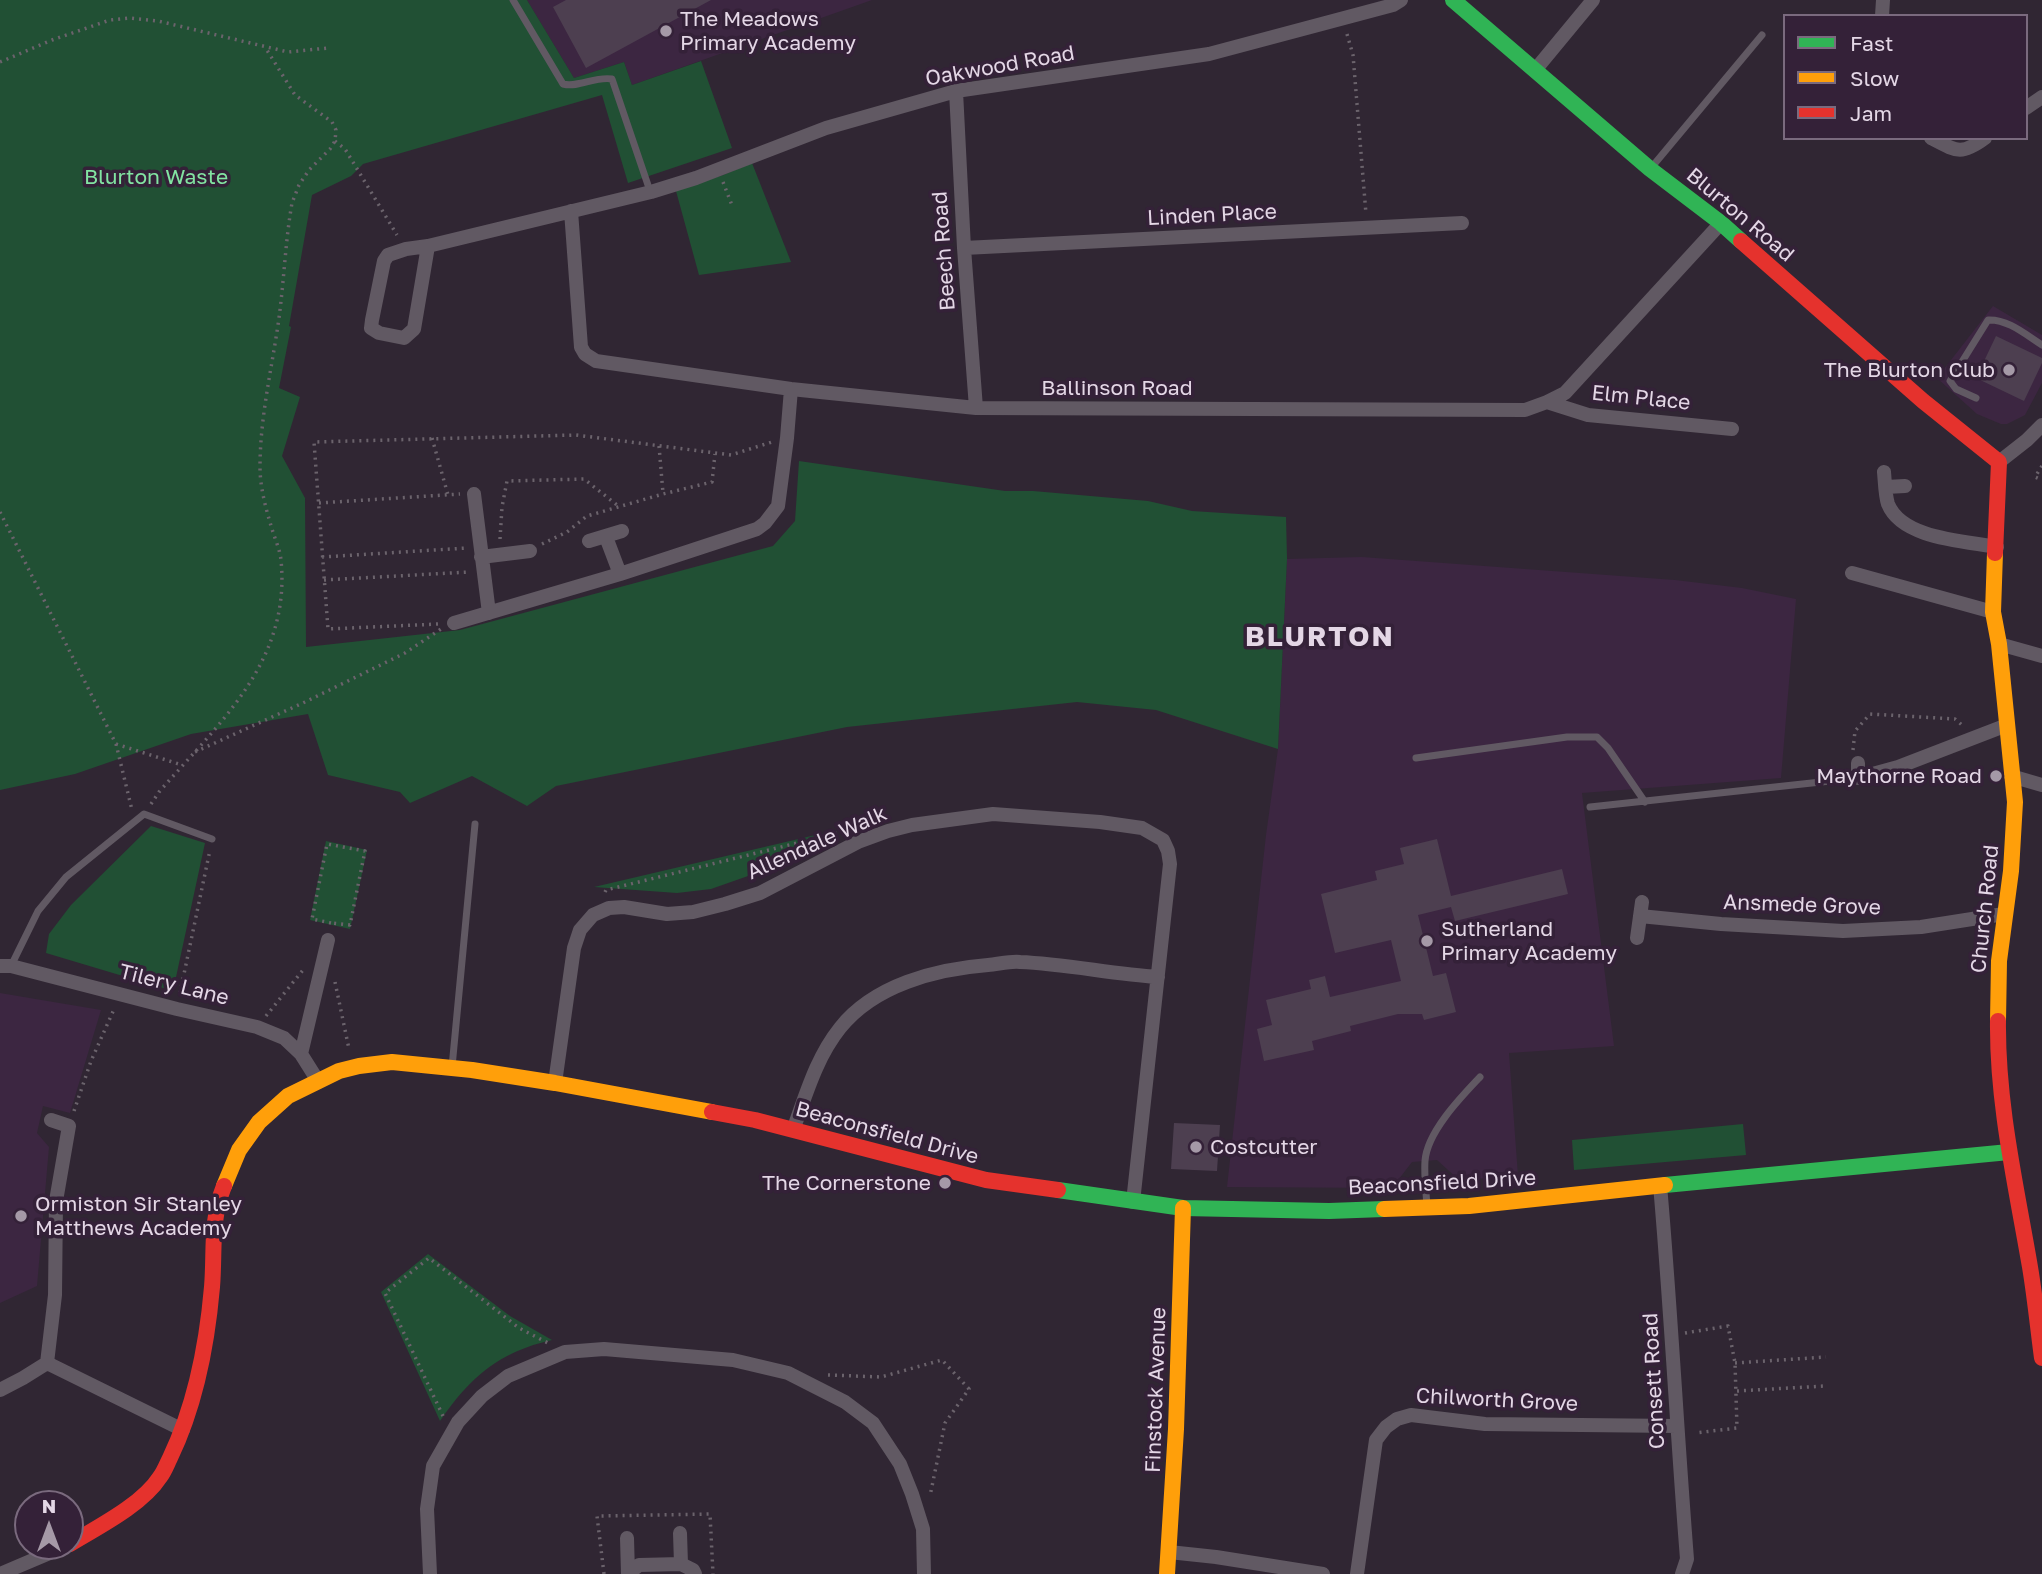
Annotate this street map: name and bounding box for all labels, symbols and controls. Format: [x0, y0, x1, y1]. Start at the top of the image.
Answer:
place label: The Meadows Primary Academy [680, 6, 856, 56]
legend [1783, 14, 2028, 140]
marker: The Meadows Primary Academy [658, 23, 674, 39]
text: Fast [1850, 30, 1893, 56]
street label: Oakwood Road [923, 40, 1077, 92]
text: Slow [1850, 65, 1899, 91]
text: Jam [1850, 100, 1892, 126]
street label: Blurton Road [1681, 163, 1799, 267]
park label: Blurton Waste [84, 164, 228, 190]
street label: Beech Road [927, 191, 961, 311]
street label: Linden Place [1147, 199, 1277, 231]
place label: The Blurton Club [1824, 357, 1995, 383]
marker: The Blurton Club [2001, 362, 2017, 378]
street label: Ballinson Road [1041, 375, 1193, 401]
street label: Elm Place [1590, 380, 1692, 416]
district label: BLURTON [1246, 620, 1394, 654]
place label: Maythorne Road [1816, 763, 1982, 789]
marker: Maythorne Road [1988, 768, 2004, 784]
street label: Allendale Walk [743, 801, 891, 885]
street label: Church Road [1966, 844, 2004, 974]
street label: Ansmede Grove [1723, 890, 1881, 920]
place label: Sutherland Primary Academy [1441, 916, 1617, 966]
marker: Sutherland Primary Academy [1419, 933, 1435, 949]
street label: Tilery Lane [116, 959, 232, 1011]
street label: Beaconsfield Drive [793, 1096, 981, 1170]
place label: Costcutter [1210, 1134, 1318, 1160]
marker: Costcutter [1188, 1139, 1204, 1155]
street label: Beaconsfield Drive [1347, 1165, 1537, 1201]
place label: The Cornerstone [762, 1170, 931, 1196]
marker: The Cornerstone [937, 1175, 953, 1191]
place label: Ormiston Sir Stanley Matthews Academy [35, 1191, 242, 1241]
marker: Ormiston Sir Stanley Matthews Academy [13, 1208, 29, 1224]
street label: Finstock Avenue [1141, 1307, 1171, 1473]
street label: Consett Road [1638, 1312, 1670, 1450]
street label: Chilworth Grove [1415, 1383, 1579, 1417]
north arrow [14, 1490, 84, 1560]
text: N [42, 1494, 56, 1517]

